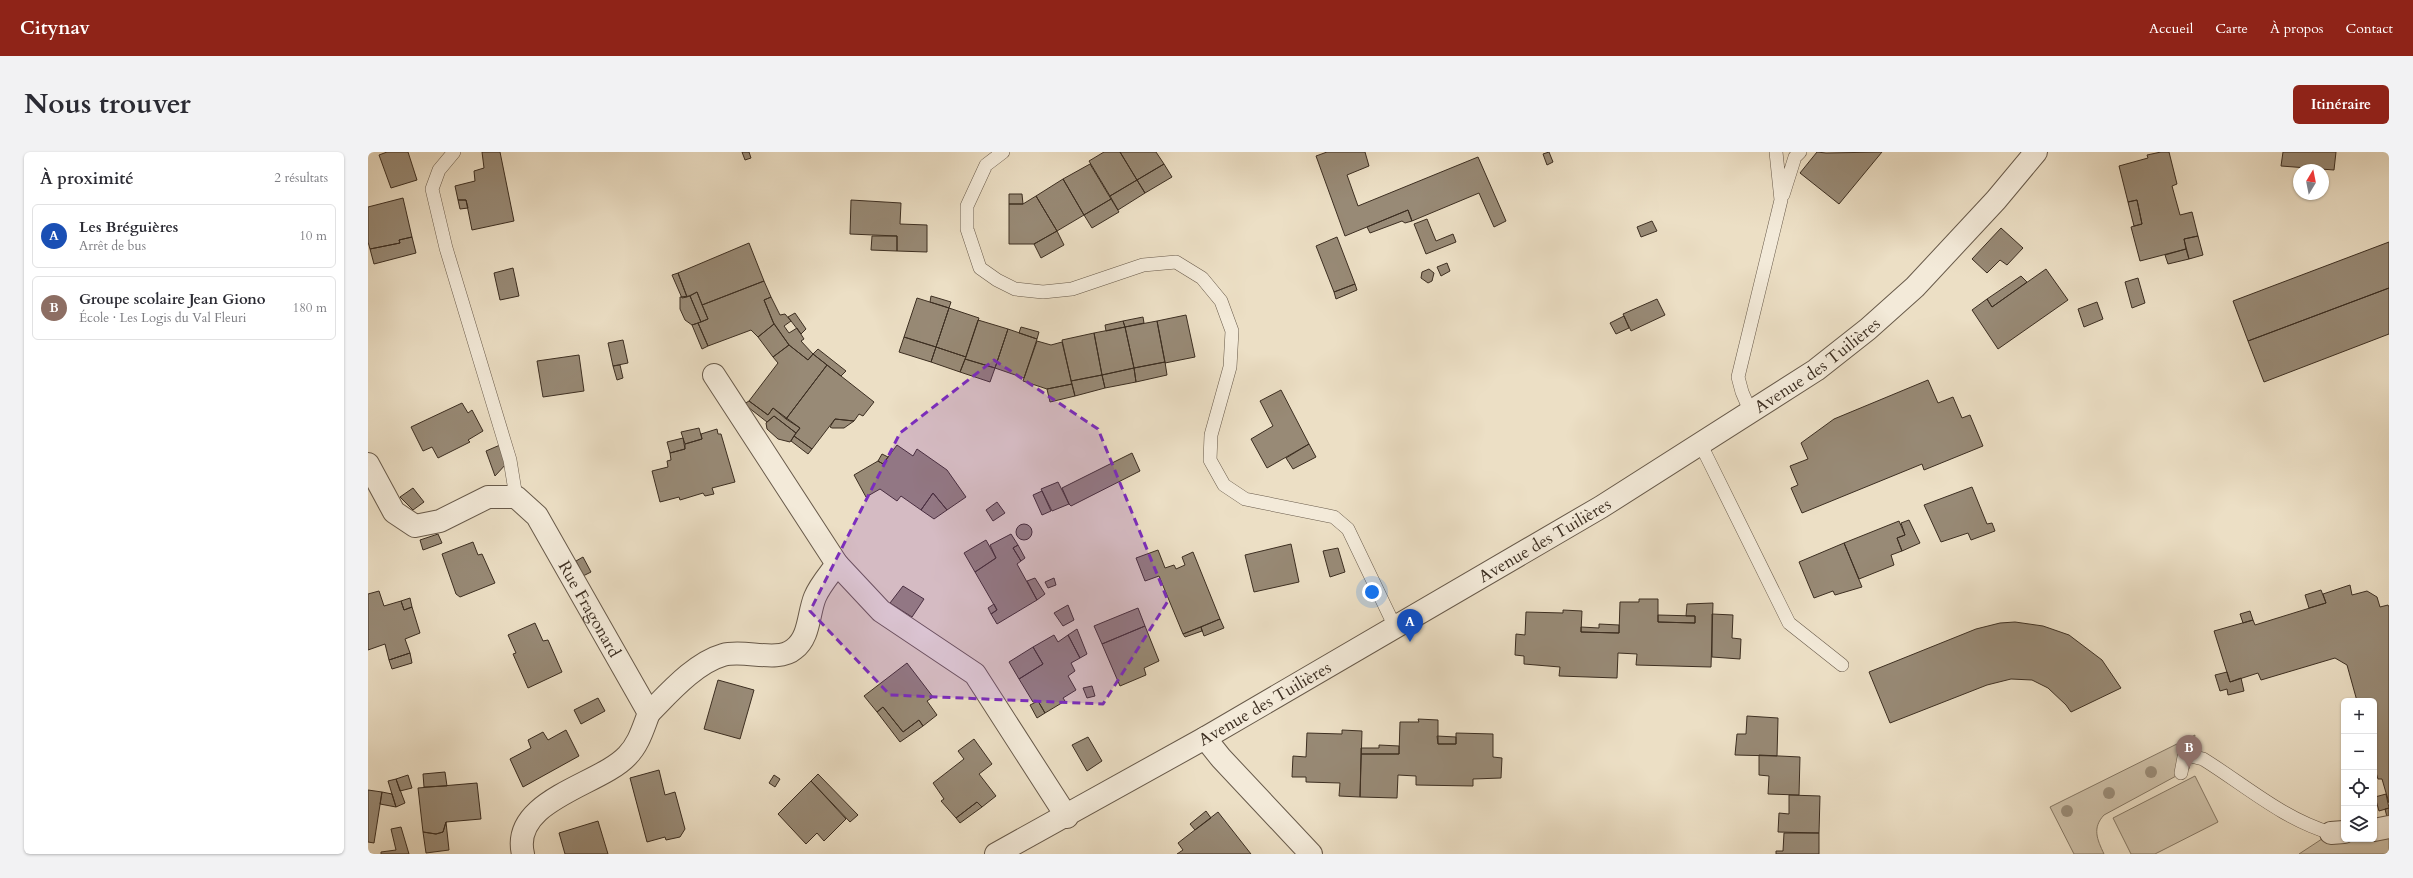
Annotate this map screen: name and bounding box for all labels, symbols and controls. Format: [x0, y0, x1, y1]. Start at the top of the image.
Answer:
text: Citynav [20, 15, 90, 41]
text: Accueil [2149, 19, 2193, 38]
text: Carte [2215, 19, 2248, 38]
text: À propos [2270, 19, 2323, 38]
text: Contact [2345, 19, 2393, 38]
text: Nous trouver [24, 85, 191, 123]
button: Itinéraire [2293, 85, 2389, 124]
north arrow [2293, 164, 2329, 200]
text: À proximité [40, 167, 134, 190]
text: 2 résultats [274, 169, 328, 187]
text: Les Bréguières [79, 217, 178, 237]
text: A [49, 227, 59, 245]
text: 10 m [299, 227, 327, 245]
text: Arrêt de bus [79, 237, 146, 255]
text: Groupe scolaire Jean Giono [79, 289, 266, 309]
text: B [49, 299, 59, 317]
text: 180 m [293, 299, 327, 317]
text: École · Les Logis du Val Fleuri [79, 309, 246, 327]
street label: Avenue des Tuilières [1750, 312, 1885, 418]
street label: Avenue des Tuilières [1474, 492, 1615, 588]
street label: Rue Fragonard [553, 556, 626, 661]
your location [1362, 582, 1382, 602]
pin: A [1397, 609, 1423, 642]
street label: Avenue des Tuilières [1194, 655, 1335, 751]
map controls [2341, 698, 2377, 842]
button: + [2341, 698, 2377, 734]
button: − [2341, 734, 2377, 770]
pin: B [2176, 735, 2202, 768]
button: locate [2341, 770, 2377, 806]
button: layers [2341, 806, 2377, 842]

